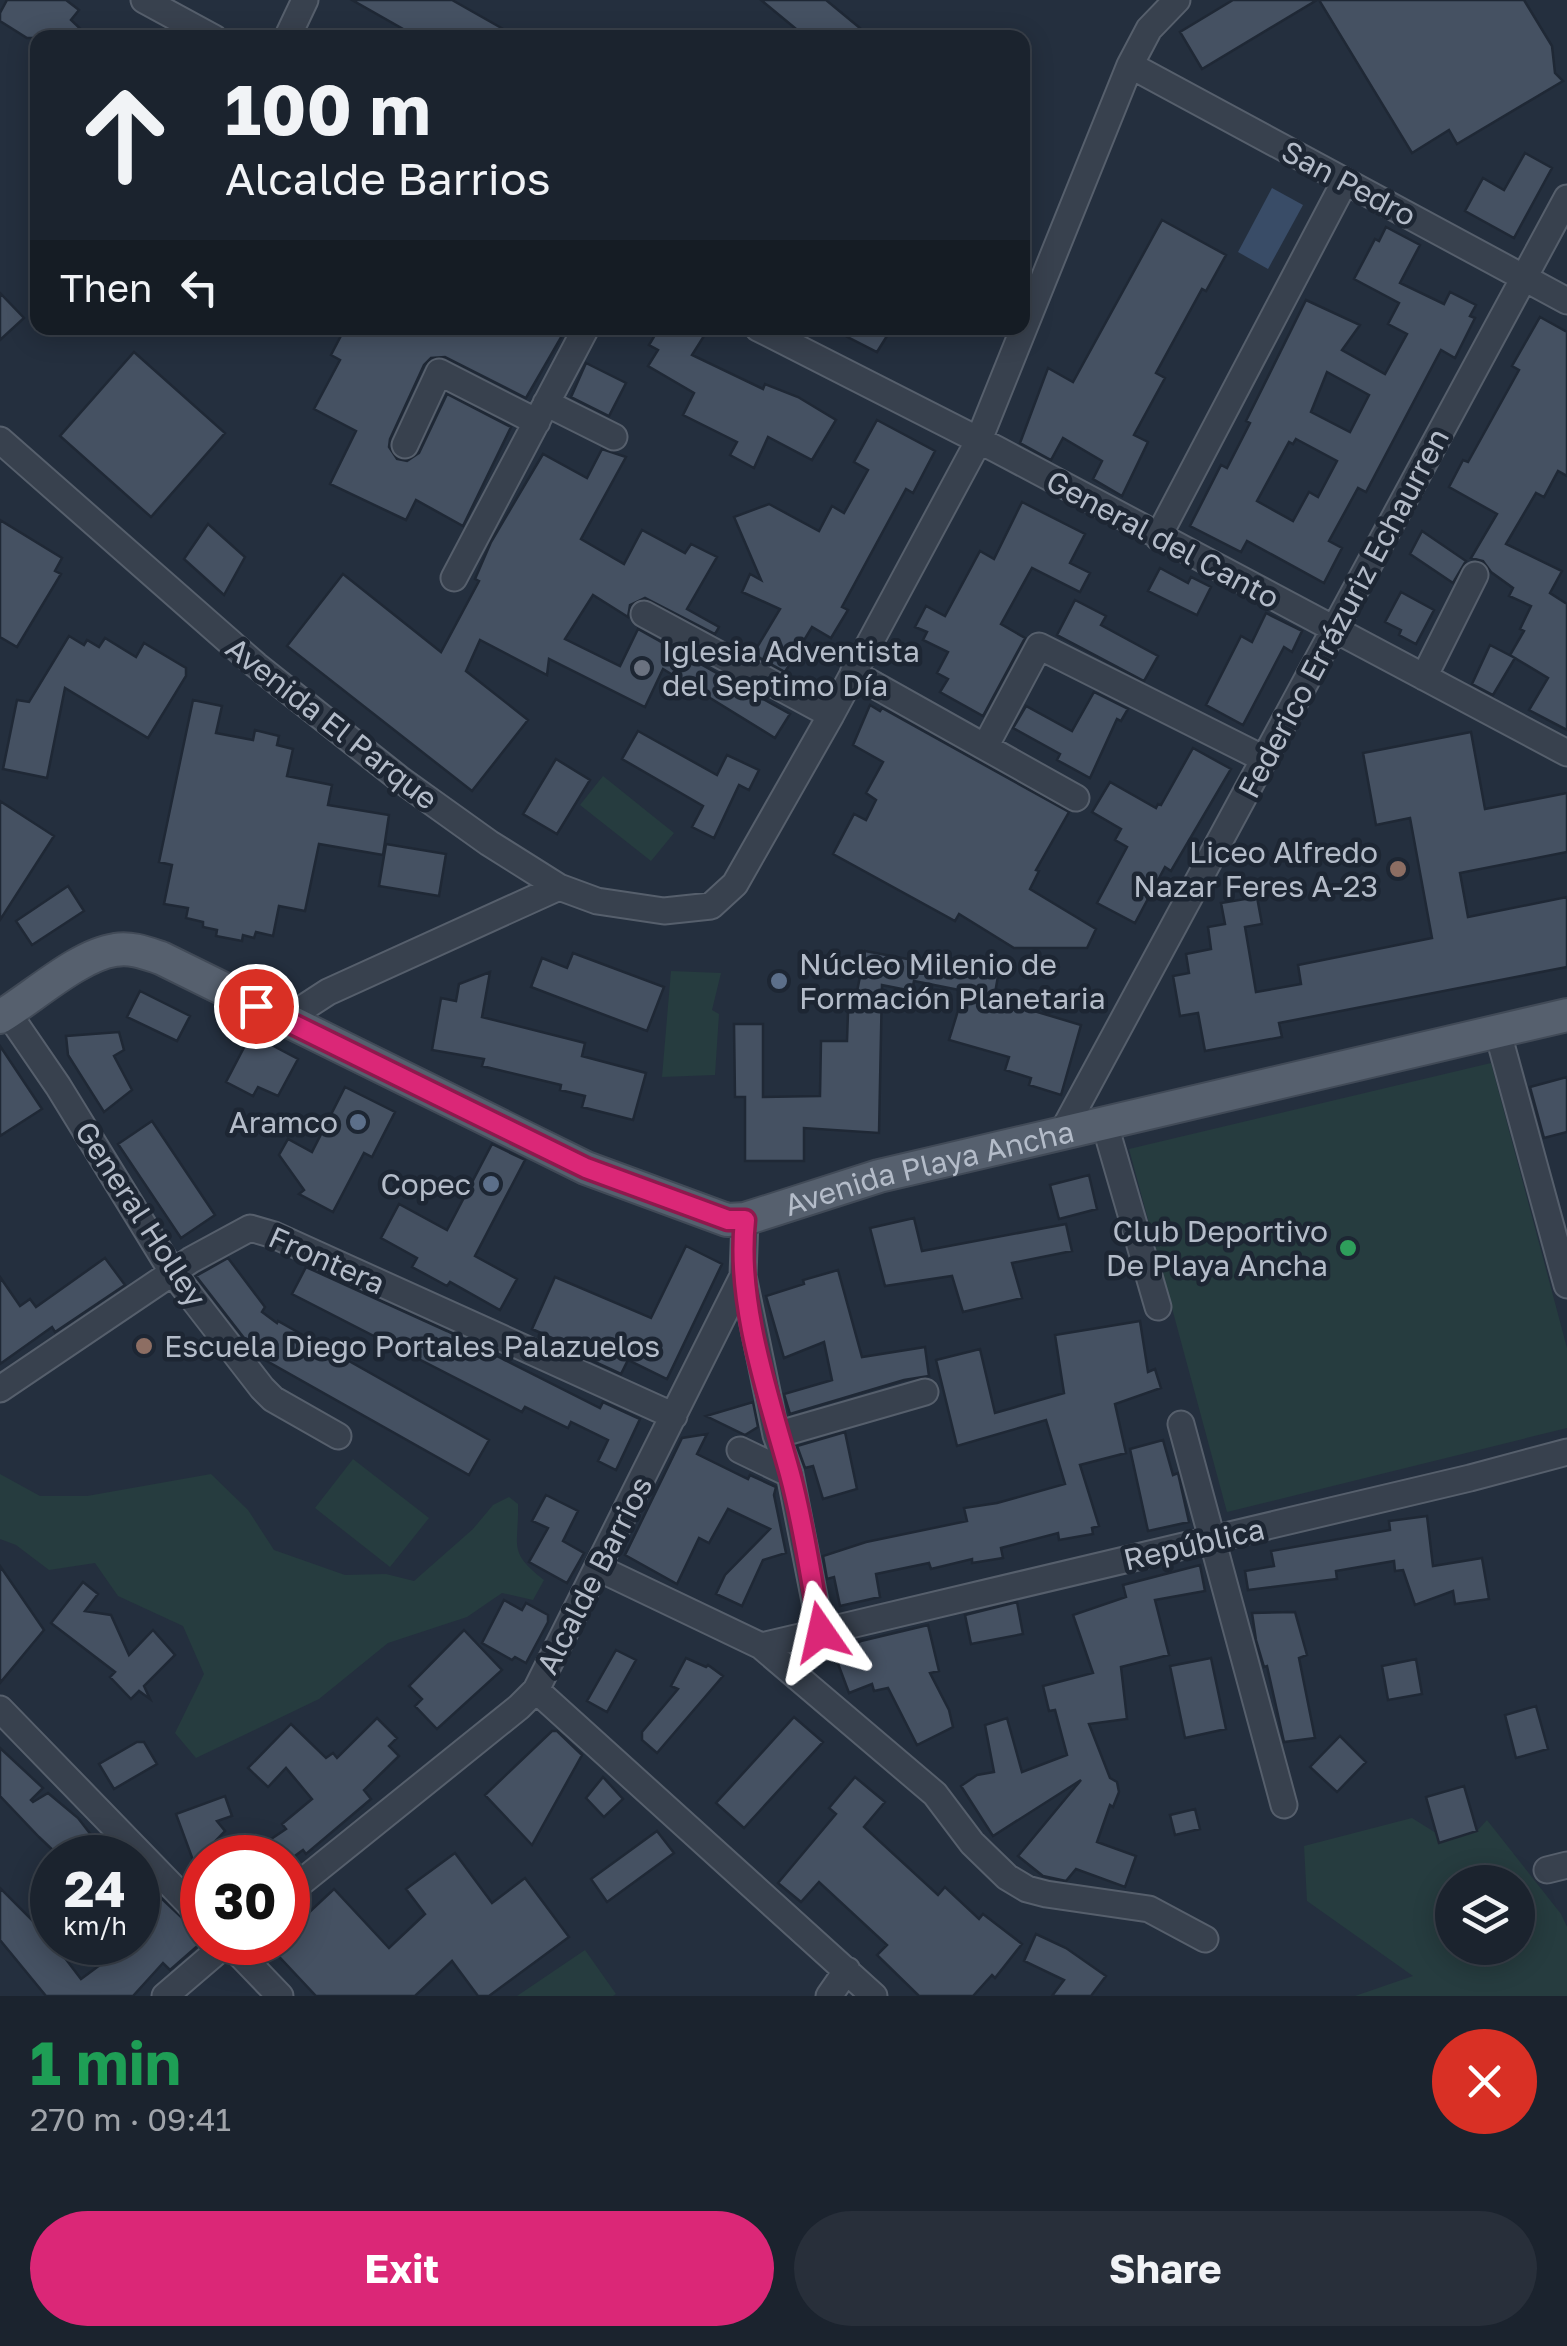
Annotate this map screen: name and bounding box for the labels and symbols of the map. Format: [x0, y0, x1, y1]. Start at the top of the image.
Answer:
street label: San Pedro [1276, 133, 1422, 233]
street label: Federico Errázuriz Echaurren [1230, 422, 1456, 804]
street label: General del Canto [1041, 462, 1285, 616]
street label: Avenida El Parque [219, 629, 445, 817]
place label: Iglesia Adventista del Septimo Día [662, 633, 920, 703]
marker: Iglesia Adventista del Septimo Día [631, 657, 653, 679]
place label: Liceo Alfredo Nazar Feres A-23 [1133, 834, 1378, 904]
marker: Liceo Alfredo Nazar Feres A-23 [1387, 858, 1409, 880]
place label: Núcleo Milenio de Formación Planetaria [799, 946, 1106, 1016]
pin [214, 964, 299, 1049]
marker: Núcleo Milenio de Formación Planetaria [768, 970, 790, 992]
place label: Aramco [229, 1104, 338, 1140]
marker: Aramco [347, 1111, 369, 1133]
street label: Avenida Playa Ancha [780, 1113, 1077, 1223]
street label: General Holley [68, 1115, 214, 1313]
place label: Copec [380, 1166, 471, 1202]
marker: Copec [480, 1173, 502, 1195]
place label: Club Deportivo De Playa Ancha [1106, 1213, 1328, 1283]
street label: Frontera [263, 1219, 391, 1301]
marker: Club Deportivo De Playa Ancha [1337, 1237, 1359, 1259]
place label: Escuela Diego Portales Palazuelos [164, 1328, 660, 1364]
marker: Escuela Diego Portales Palazuelos [133, 1335, 155, 1357]
street label: Alcalde Barrios [529, 1470, 659, 1680]
street label: República [1120, 1510, 1268, 1578]
position arrow [769, 1580, 873, 1684]
speed limit sign: 30 [180, 1835, 310, 1965]

